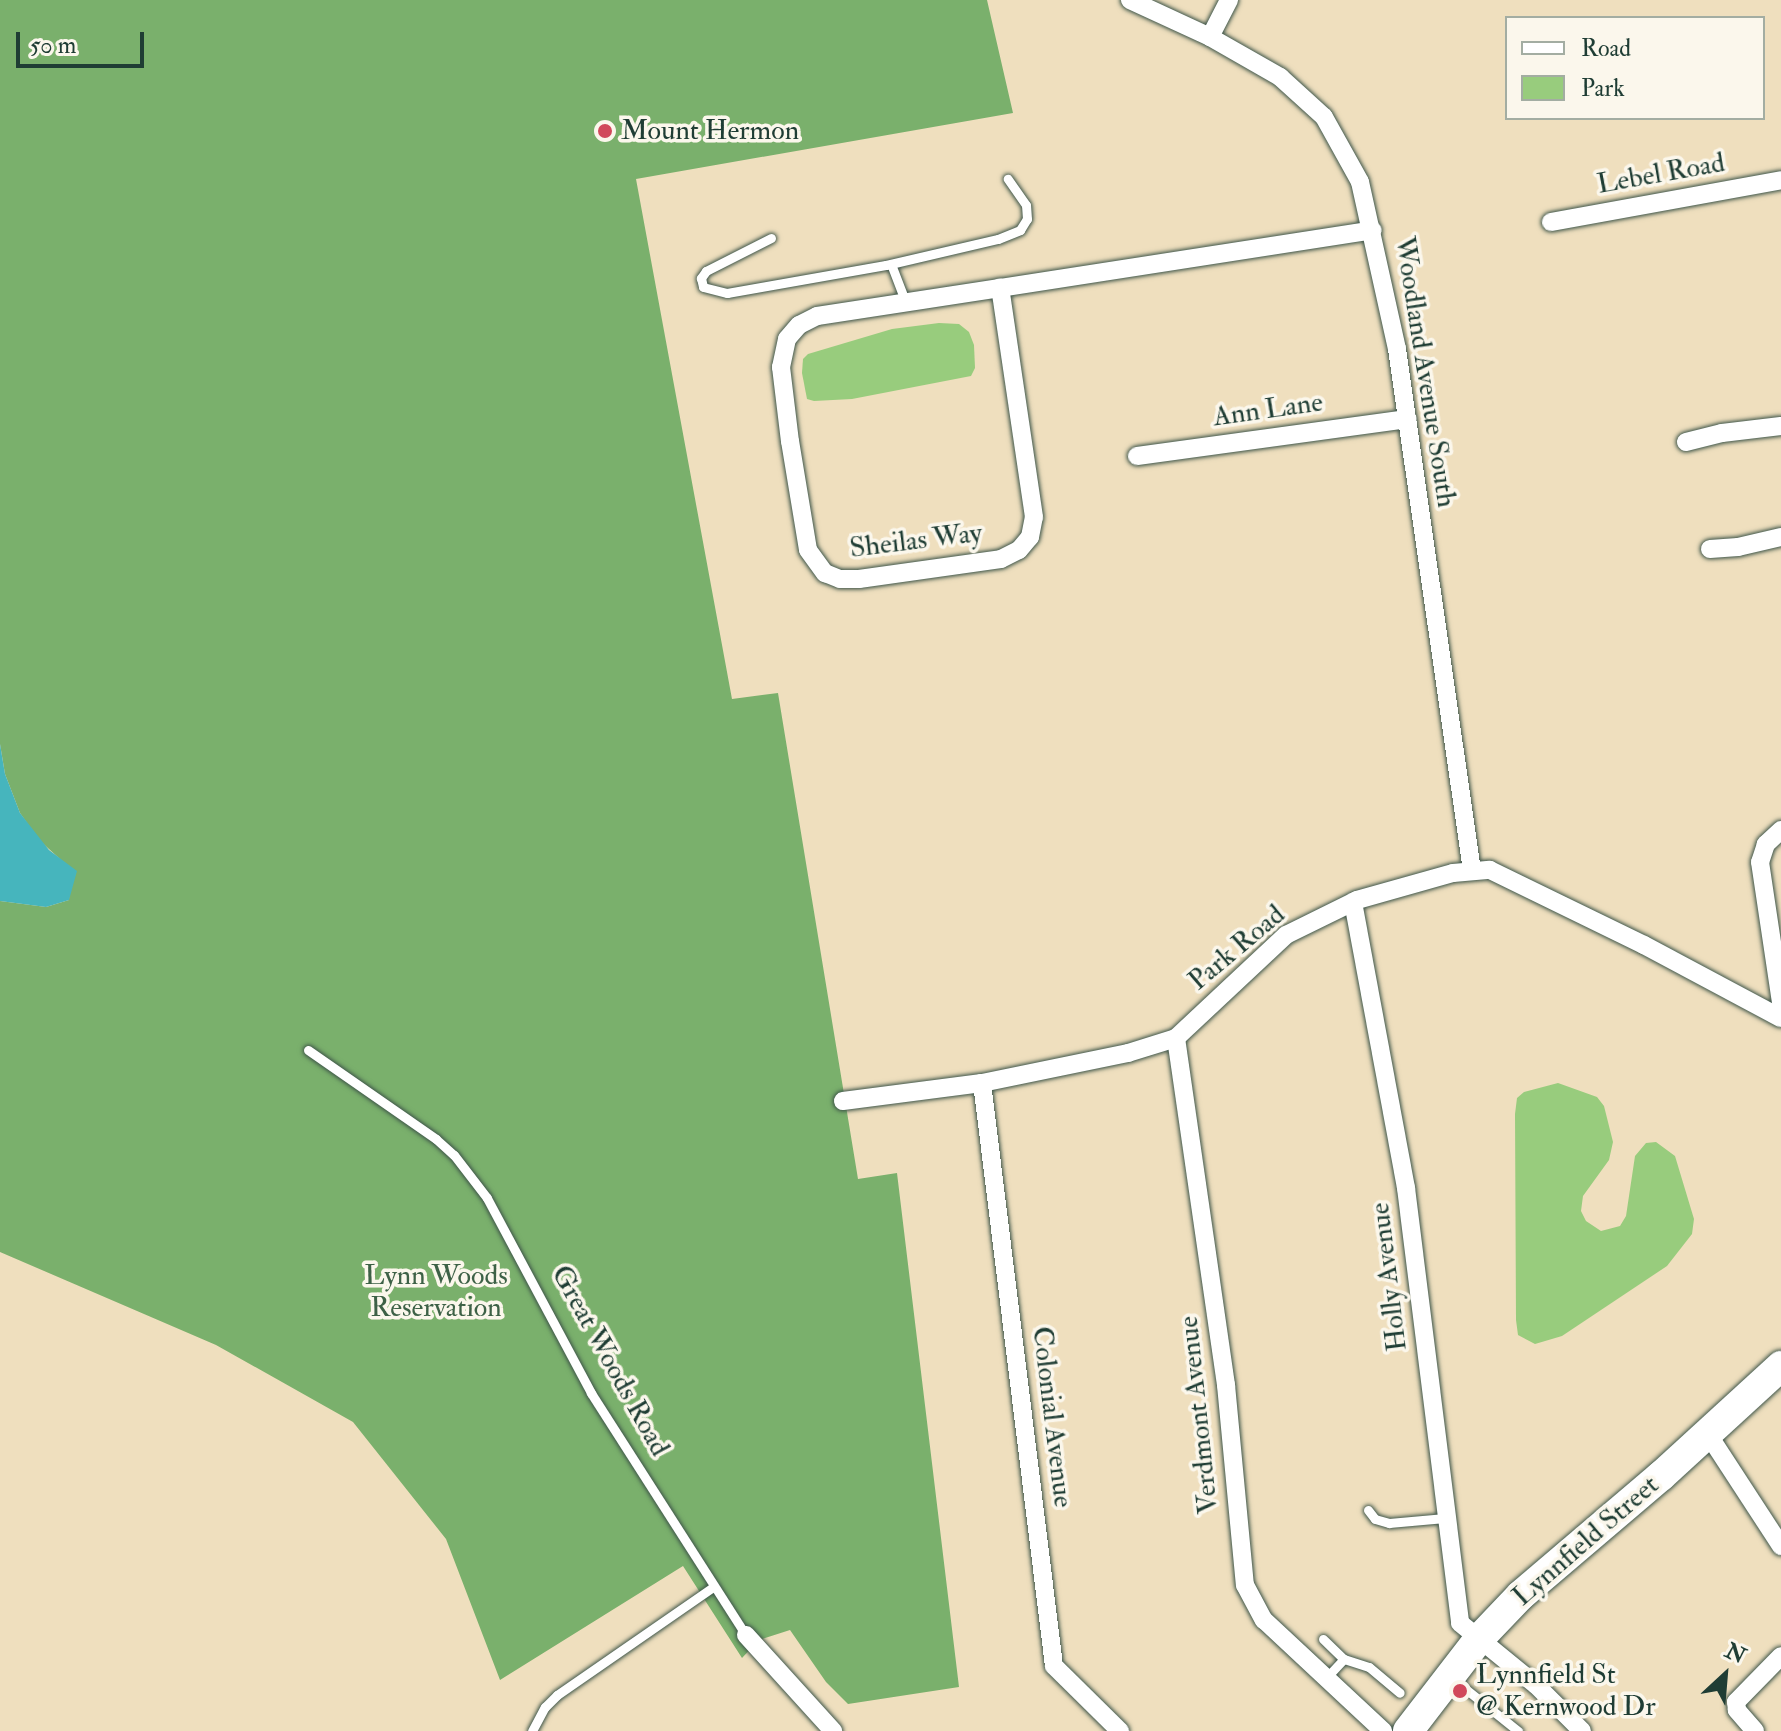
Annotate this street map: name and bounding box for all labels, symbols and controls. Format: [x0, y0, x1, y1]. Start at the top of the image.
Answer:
scale bar [20, 16, 148, 66]
legend [1505, 16, 1765, 120]
text: 50 m [30, 30, 76, 61]
text: Road [1581, 33, 1631, 64]
text: Park [1581, 73, 1625, 104]
place label: Mount Hermon [621, 114, 799, 148]
marker: Mount Hermon [596, 122, 614, 140]
street label: Lebel Road [1595, 146, 1727, 202]
street label: Woodland Avenue South [1387, 234, 1463, 510]
street label: Ann Lane [1211, 386, 1325, 434]
street label: Sheilas Way [848, 516, 984, 566]
street label: Park Road [1182, 898, 1292, 998]
street label: Holly Avenue [1363, 1201, 1415, 1353]
park label: Lynn Woods Reservation [364, 1259, 508, 1325]
street label: Great Woods Road [544, 1260, 676, 1462]
street label: Verdmont Avenue [1172, 1314, 1226, 1516]
street label: Colonial Avenue [1024, 1325, 1080, 1509]
street label: Lynnfield Street [1506, 1468, 1666, 1614]
north arrow [1685, 1635, 1765, 1715]
text: N [1721, 1637, 1751, 1670]
place label: Lynnfield St @ Kernwood Dr [1476, 1658, 1656, 1724]
marker: Lynnfield St @ Kernwood Dr [1451, 1682, 1469, 1700]

